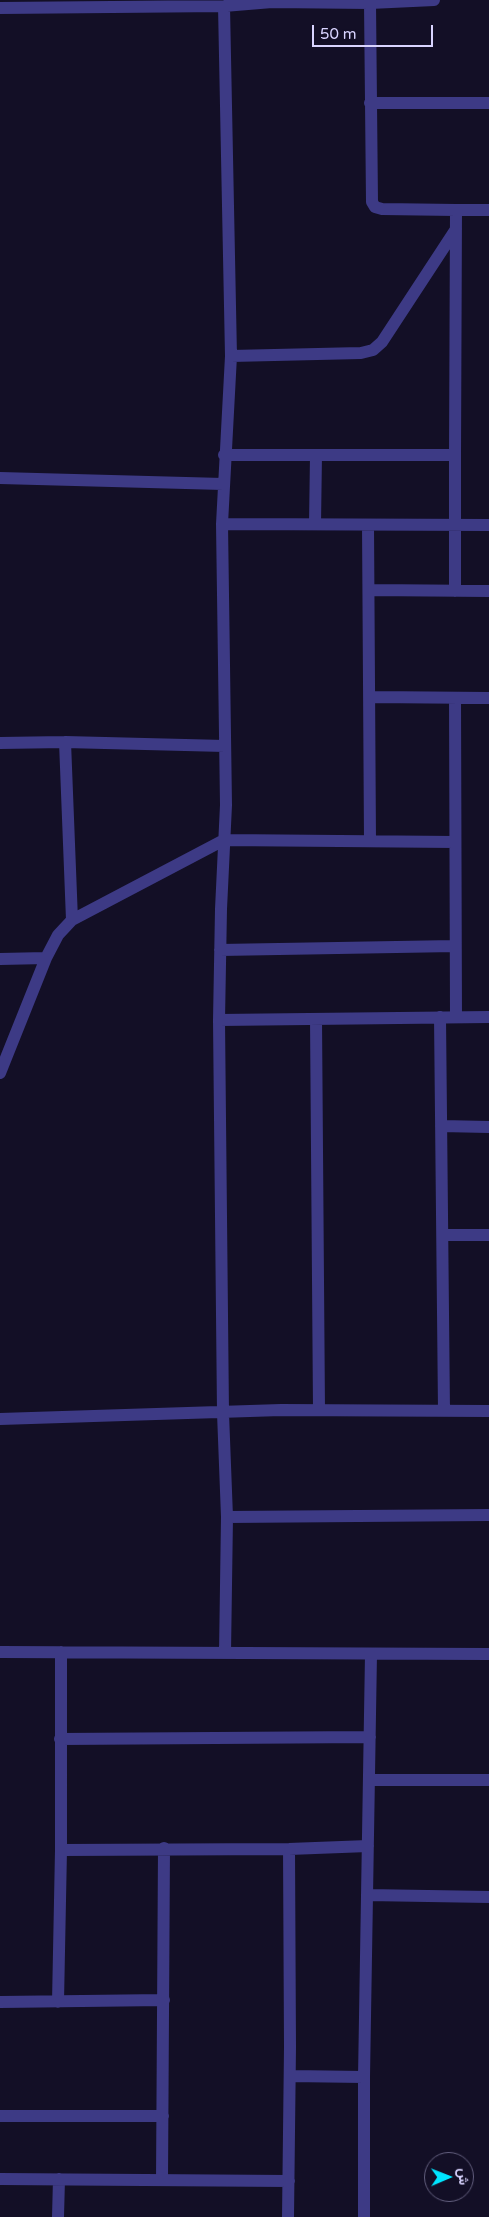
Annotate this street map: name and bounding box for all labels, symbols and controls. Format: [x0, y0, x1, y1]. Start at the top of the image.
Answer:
scale bar [314, 15, 435, 47]
text: 50 m [320, 25, 357, 43]
north arrow [424, 2152, 474, 2202]
text: ش [455, 2168, 472, 2185]

